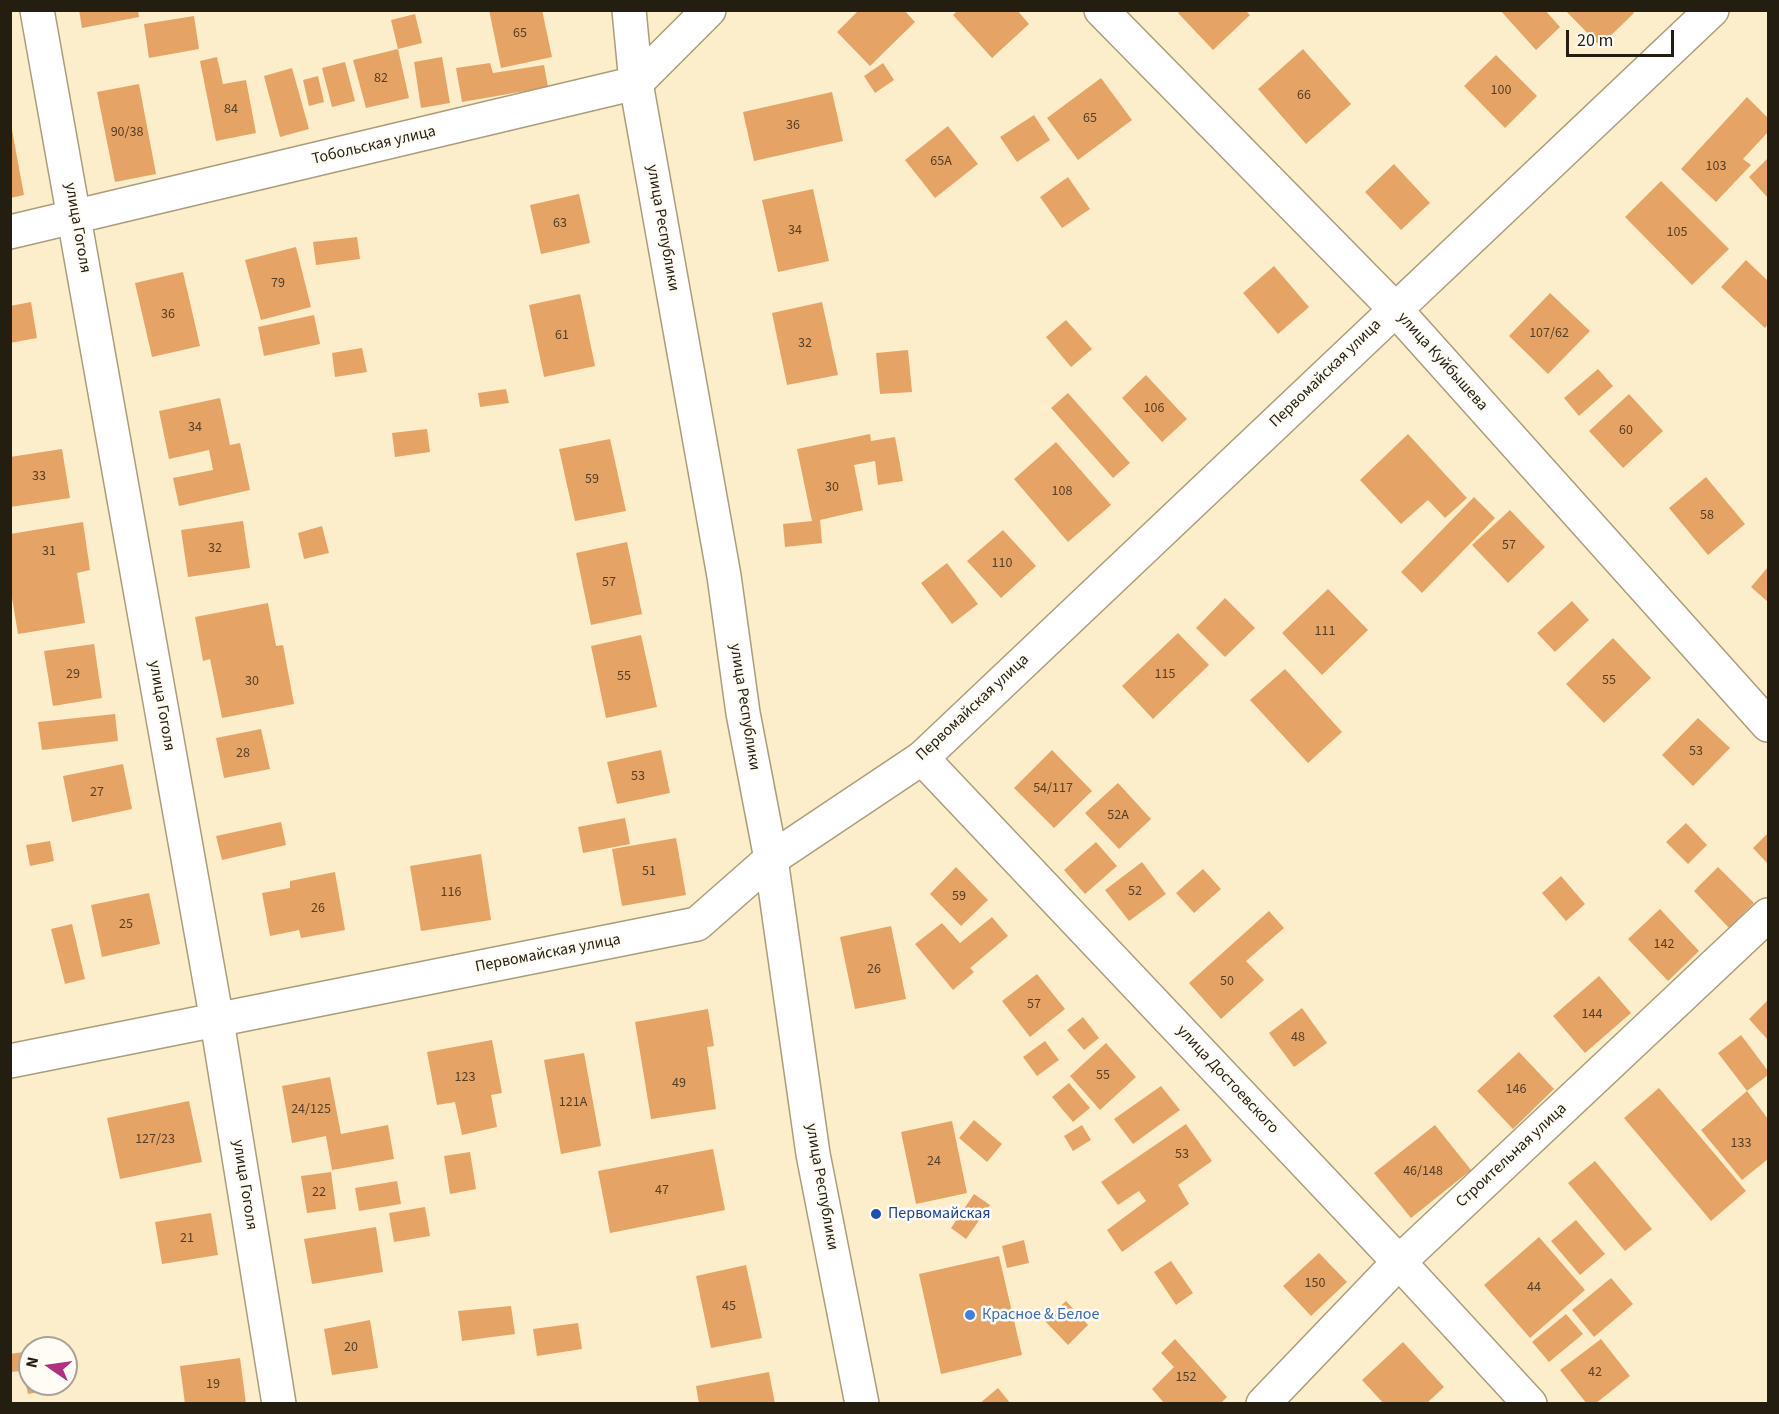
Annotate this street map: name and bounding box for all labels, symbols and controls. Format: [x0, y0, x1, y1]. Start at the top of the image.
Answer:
scale bar [1569, 18, 1677, 56]
house number: 65 [513, 26, 527, 42]
text: 20 m [1577, 28, 1613, 53]
house number: 82 [374, 71, 388, 87]
house number: 100 [1491, 83, 1511, 99]
house number: 66 [1297, 88, 1311, 104]
house number: 84 [224, 102, 238, 118]
house number: 65 [1083, 111, 1097, 127]
house number: 36 [786, 118, 800, 134]
street label: Тобольская улица [310, 122, 438, 170]
house number: 90/38 [111, 125, 143, 141]
house number: 65А [930, 154, 952, 170]
house number: 103 [1706, 159, 1726, 175]
street label: улица Республики [641, 163, 683, 293]
street label: улица Гоголя [60, 181, 94, 275]
house number: 63 [553, 216, 567, 232]
house number: 34 [788, 223, 802, 239]
house number: 105 [1667, 225, 1687, 241]
house number: 79 [271, 276, 285, 292]
house number: 36 [161, 307, 175, 323]
street label: улица Куйбышева [1393, 309, 1491, 415]
street label: Первомайская улица [1266, 316, 1386, 432]
house number: 107/62 [1529, 326, 1569, 342]
house number: 61 [555, 328, 569, 344]
house number: 32 [798, 336, 812, 352]
house number: 106 [1144, 401, 1164, 417]
house number: 34 [188, 420, 202, 436]
house number: 60 [1619, 423, 1633, 439]
house number: 33 [32, 469, 46, 485]
house number: 59 [585, 472, 599, 488]
house number: 30 [825, 480, 839, 496]
house number: 108 [1052, 484, 1072, 500]
house number: 58 [1700, 508, 1714, 524]
house number: 57 [1502, 538, 1516, 554]
house number: 32 [208, 541, 222, 557]
house number: 31 [42, 544, 56, 560]
house number: 110 [992, 556, 1012, 572]
house number: 57 [602, 575, 616, 591]
house number: 111 [1315, 624, 1335, 640]
street label: улица Республики [724, 642, 764, 772]
street label: Первомайская улица [912, 651, 1034, 765]
street label: улица Гоголя [144, 659, 178, 753]
house number: 29 [66, 667, 80, 683]
house number: 115 [1155, 667, 1175, 683]
house number: 55 [617, 669, 631, 685]
house number: 55 [1602, 673, 1616, 689]
house number: 30 [245, 674, 259, 690]
house number: 53 [1689, 744, 1703, 760]
house number: 28 [236, 746, 250, 762]
house number: 53 [631, 769, 645, 785]
house number: 54/117 [1033, 781, 1073, 797]
house number: 27 [90, 785, 104, 801]
house number: 52А [1107, 808, 1129, 824]
house number: 51 [642, 864, 656, 880]
house number: 52 [1128, 884, 1142, 900]
house number: 116 [441, 885, 461, 901]
house number: 59 [952, 889, 966, 905]
house number: 26 [311, 901, 325, 917]
house number: 25 [119, 917, 133, 933]
street label: Первомайская улица [474, 930, 622, 978]
house number: 142 [1654, 937, 1674, 953]
house number: 26 [867, 962, 881, 978]
house number: 50 [1220, 974, 1234, 990]
house number: 57 [1027, 997, 1041, 1013]
house number: 144 [1582, 1007, 1602, 1023]
street label: улица Достоевского [1172, 1022, 1282, 1138]
house number: 48 [1291, 1030, 1305, 1046]
house number: 55 [1096, 1068, 1110, 1084]
house number: 123 [455, 1070, 475, 1086]
house number: 49 [672, 1076, 686, 1092]
house number: 146 [1506, 1082, 1526, 1098]
house number: 121А [559, 1095, 587, 1111]
street label: Строительная улица [1453, 1100, 1571, 1212]
house number: 24/125 [291, 1102, 331, 1118]
street label: улица Республики [800, 1122, 842, 1252]
house number: 127/23 [135, 1132, 175, 1148]
house number: 133 [1731, 1136, 1751, 1152]
street label: улица Гоголя [227, 1138, 261, 1232]
house number: 53 [1175, 1147, 1189, 1163]
house number: 24 [927, 1154, 941, 1170]
house number: 46/148 [1403, 1164, 1443, 1180]
house number: 47 [655, 1183, 669, 1199]
house number: 22 [312, 1185, 326, 1201]
place label: Первомайская [888, 1204, 991, 1224]
marker: Первомайская [869, 1207, 883, 1221]
house number: 21 [180, 1231, 194, 1247]
house number: 150 [1305, 1276, 1325, 1292]
house number: 44 [1527, 1280, 1541, 1296]
house number: 45 [722, 1299, 736, 1315]
place label: Красное & Белое [982, 1305, 1099, 1325]
marker: Красное & Белое [963, 1308, 977, 1322]
north arrow [18, 1336, 78, 1396]
house number: 20 [344, 1340, 358, 1356]
text: N [20, 1355, 44, 1370]
house number: 42 [1588, 1365, 1602, 1381]
house number: 152 [1176, 1370, 1196, 1386]
house number: 19 [206, 1377, 220, 1393]

